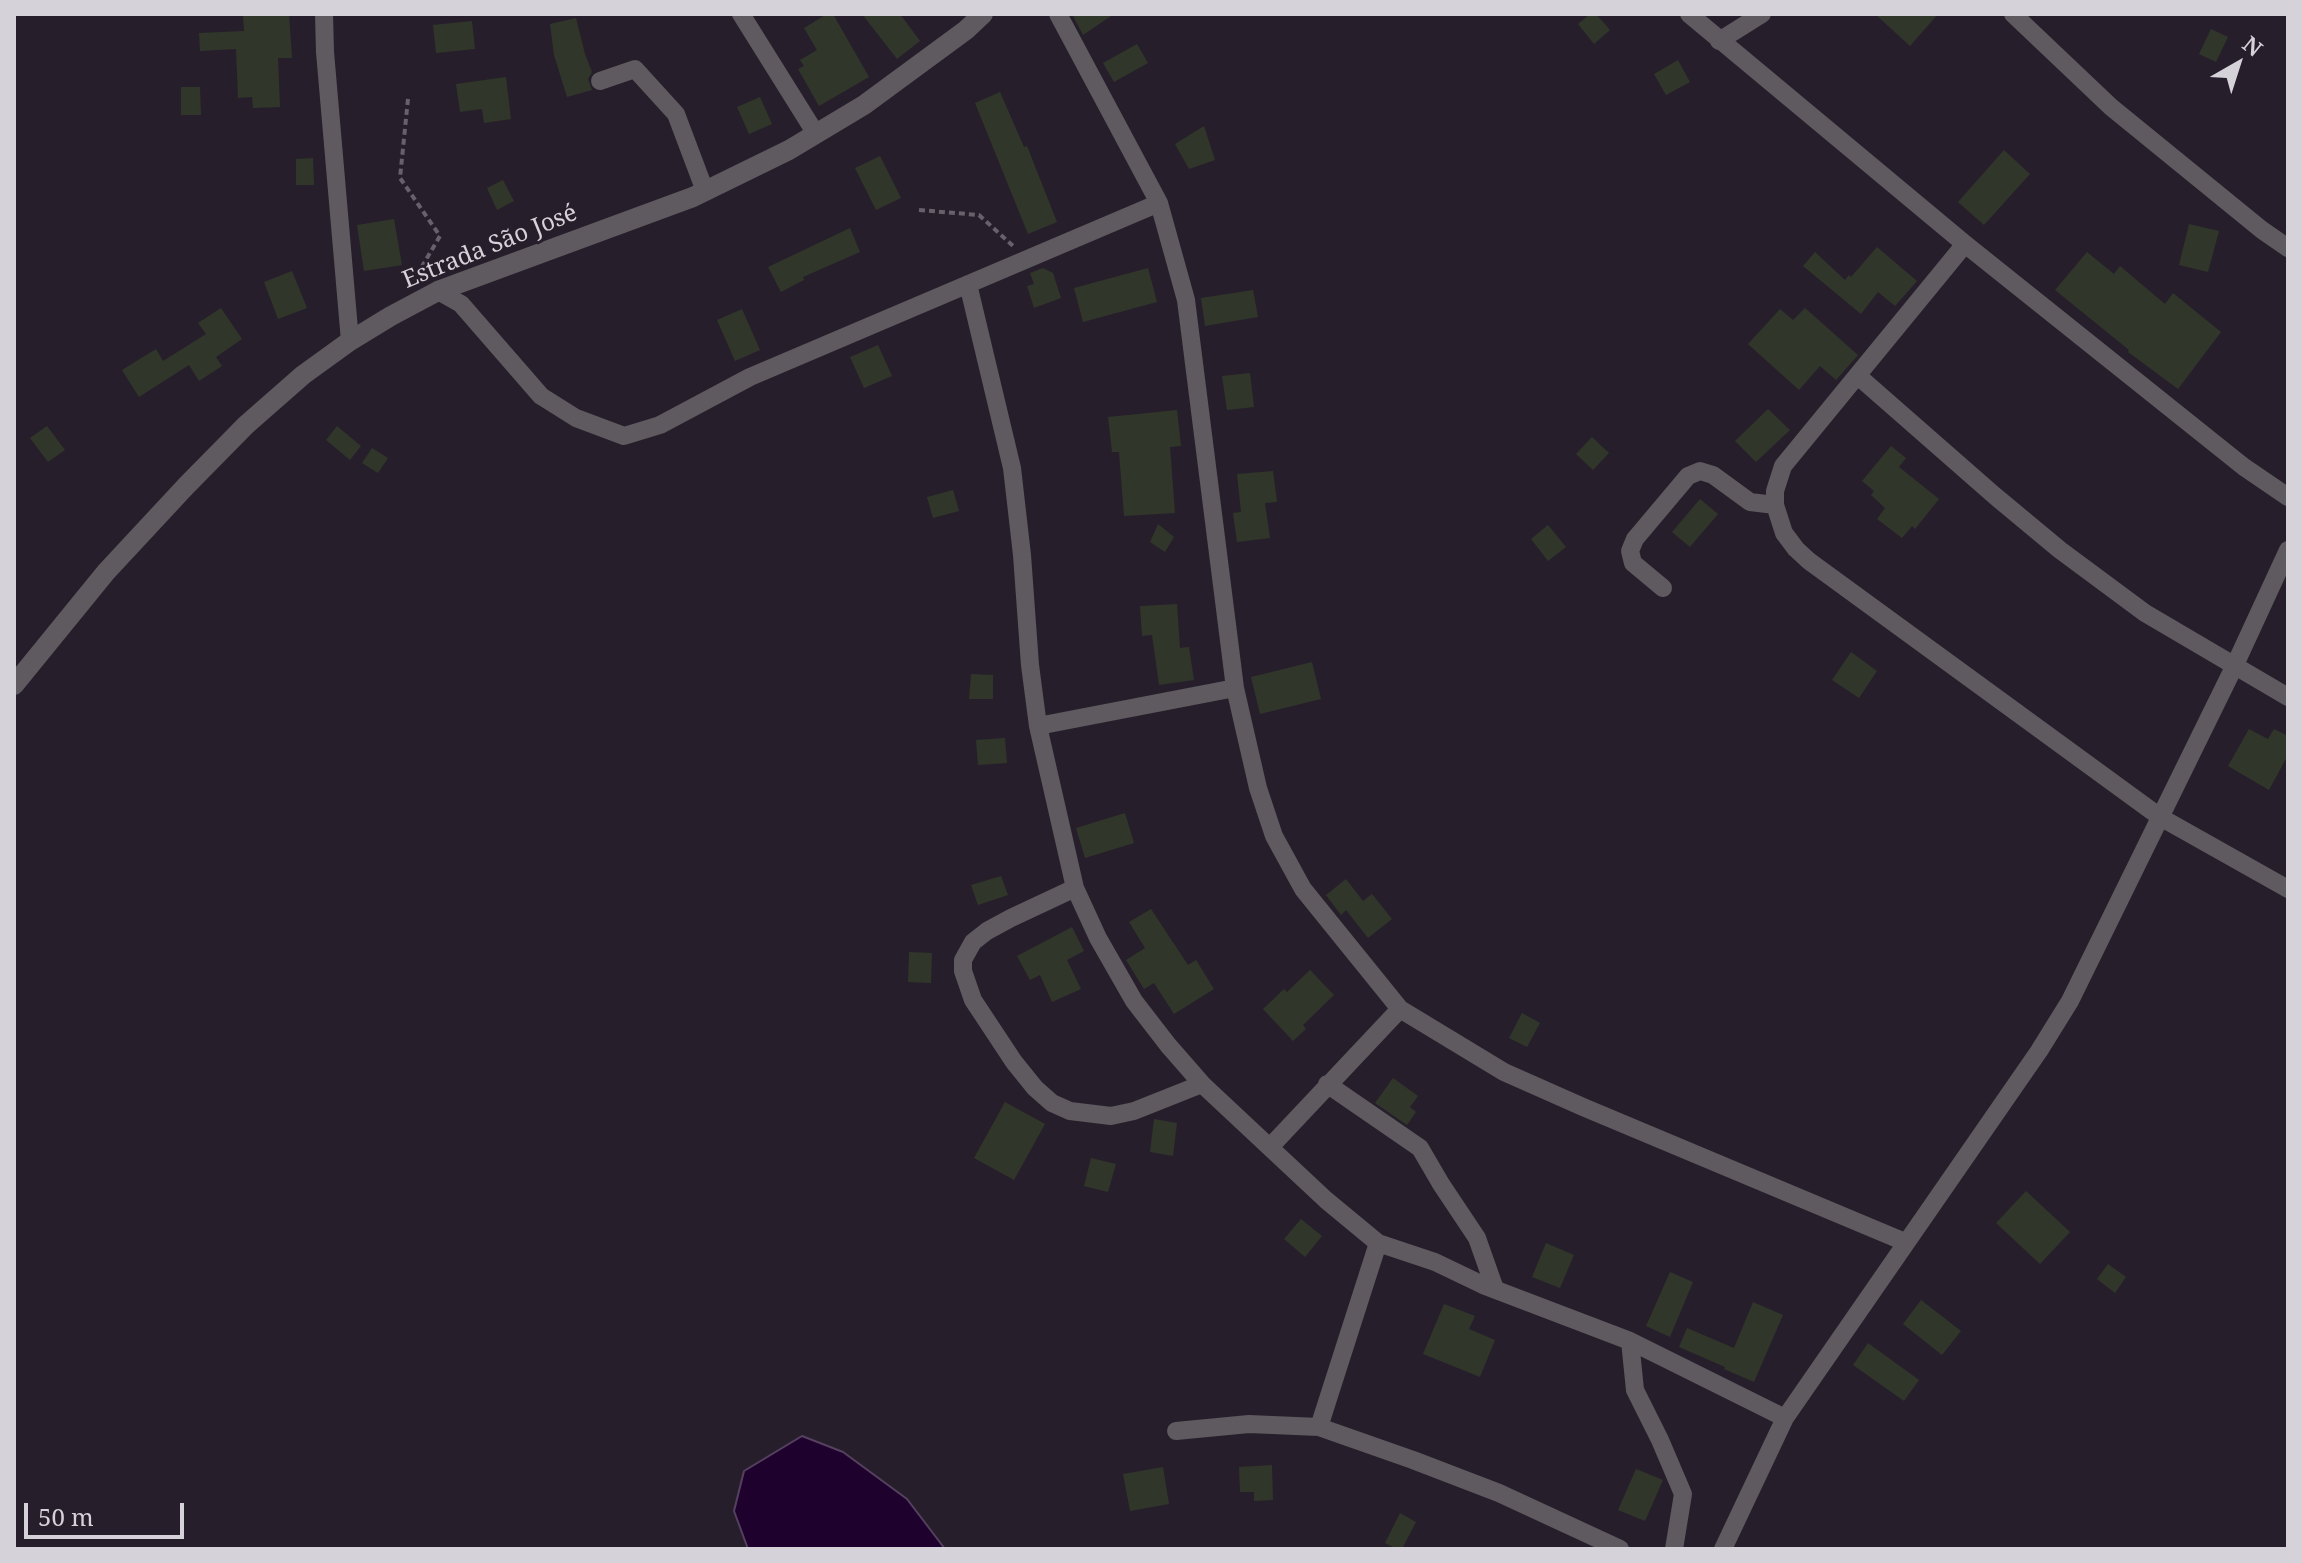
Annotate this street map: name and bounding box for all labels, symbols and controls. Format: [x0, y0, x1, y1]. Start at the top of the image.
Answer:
north arrow [2198, 24, 2278, 104]
text: N [2237, 28, 2269, 62]
street label: Estrada São José [398, 199, 582, 295]
scale bar [28, 1487, 188, 1537]
text: 50 m [38, 1500, 94, 1533]

